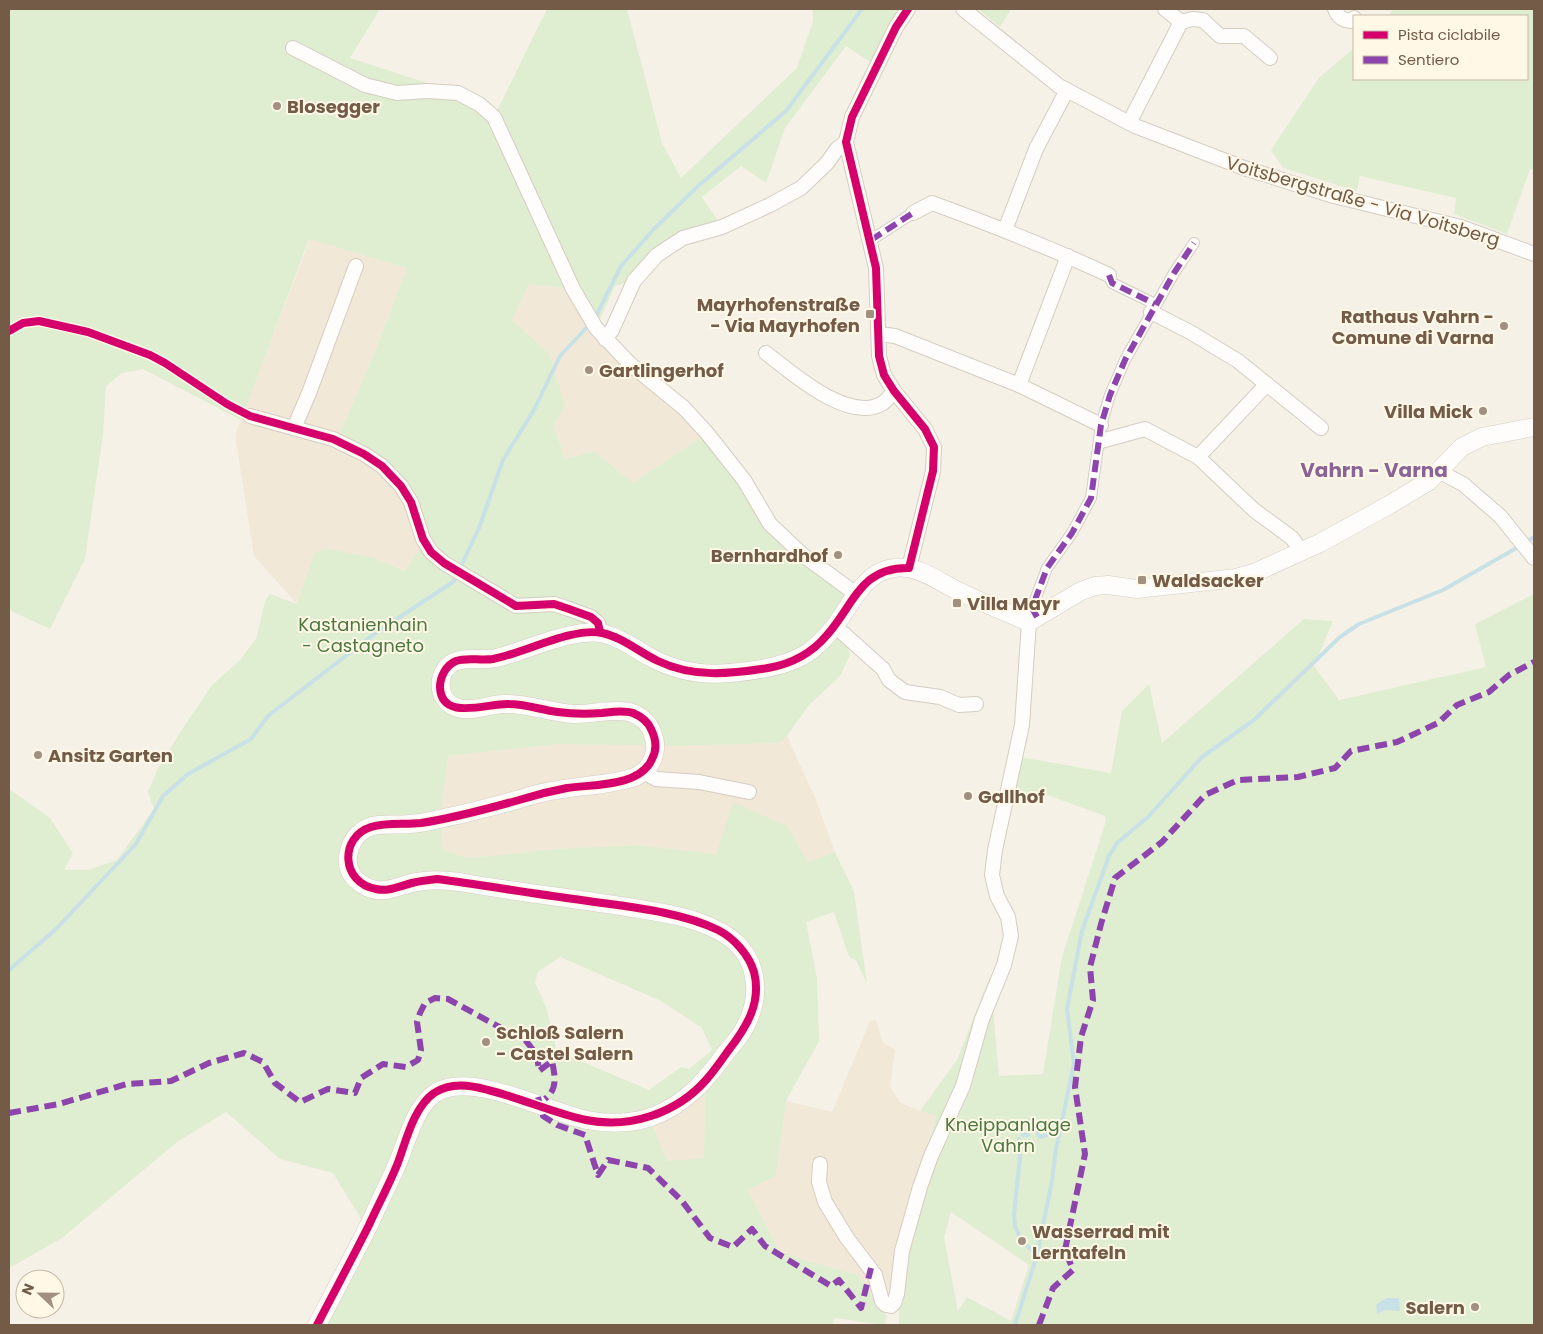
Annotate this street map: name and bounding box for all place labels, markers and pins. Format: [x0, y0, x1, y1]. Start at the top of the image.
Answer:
place label: Blosegger [287, 94, 380, 119]
marker: Blosegger [271, 100, 283, 112]
place label: Mayrhofenstraße - Via Mayrhofen [697, 292, 860, 338]
place label: Rathaus Vahrn - Comune di Varna [1332, 304, 1494, 350]
marker: Mayrhofenstraße - Via Mayrhofen [864, 308, 876, 320]
marker: Rathaus Vahrn - Comune di Varna [1498, 320, 1510, 332]
place label: Gartlingerhof [599, 358, 724, 383]
marker: Gartlingerhof [583, 364, 595, 376]
place label: Villa Mick [1384, 399, 1474, 424]
marker: Villa Mick [1477, 405, 1489, 417]
place label: Bernhardhof [711, 543, 829, 568]
marker: Bernhardhof [832, 549, 844, 561]
place label: Waldsacker [1152, 568, 1264, 593]
marker: Waldsacker [1136, 574, 1148, 586]
place label: Villa Mayr [967, 591, 1060, 616]
marker: Villa Mayr [951, 597, 963, 609]
place label: Ansitz Garten [48, 743, 173, 768]
marker: Ansitz Garten [32, 749, 44, 761]
place label: Gallhof [978, 784, 1045, 809]
marker: Gallhof [962, 790, 974, 802]
place label: Schloß Salern - Castel Salern [496, 1020, 633, 1066]
marker: Schloß Salern - Castel Salern [480, 1036, 492, 1048]
place label: Wasserrad mit Lerntafeln [1032, 1219, 1170, 1265]
marker: Wasserrad mit Lerntafeln [1016, 1235, 1028, 1247]
place label: Salern [1405, 1295, 1465, 1320]
marker: Salern [1469, 1301, 1481, 1313]

